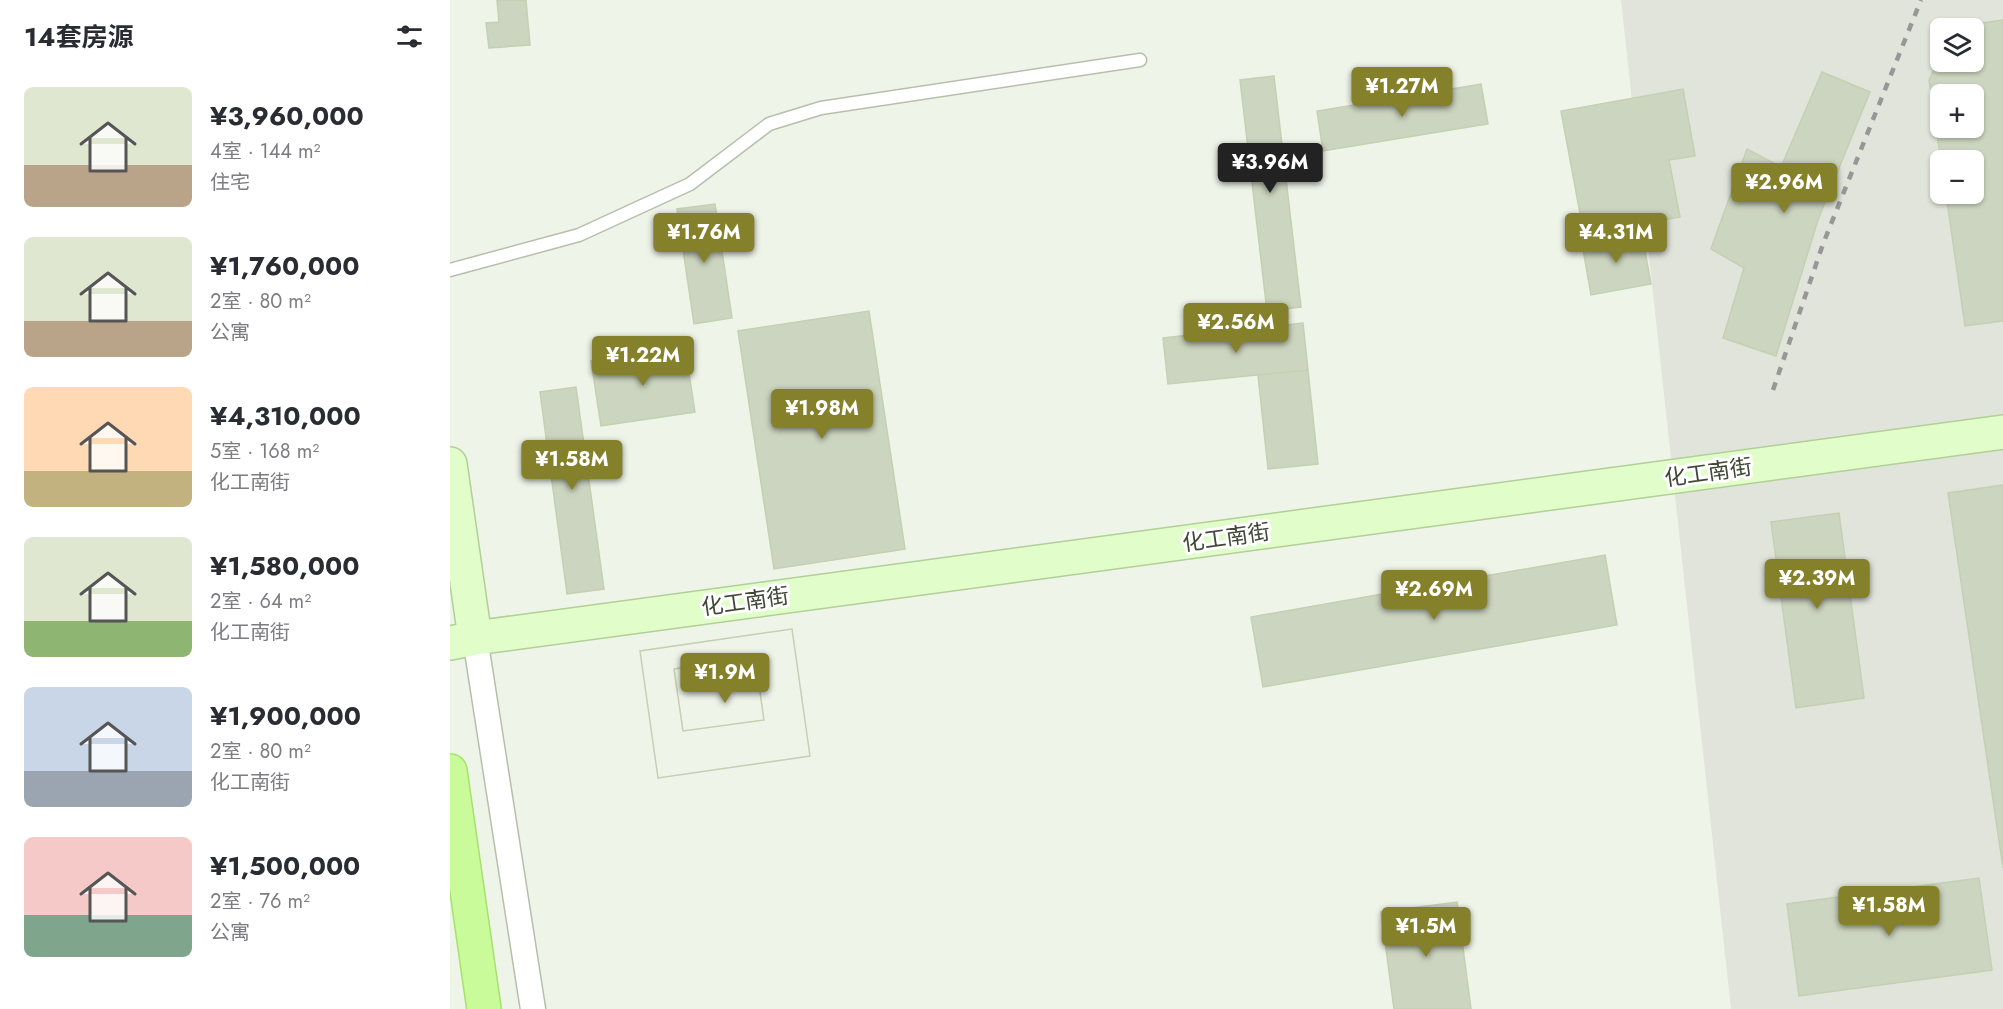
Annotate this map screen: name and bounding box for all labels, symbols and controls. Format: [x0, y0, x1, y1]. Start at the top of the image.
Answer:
text: 14套房源 [24, 18, 133, 56]
map controls [1930, 18, 1984, 204]
button: layers [1930, 18, 1984, 72]
icon: filters [393, 20, 426, 53]
pin: ¥1.27M [1353, 67, 1451, 118]
text: ¥1.27M [1366, 72, 1439, 101]
button: + [1930, 84, 1984, 138]
text: ¥3,960,000 [210, 97, 364, 135]
icon: home [72, 111, 144, 183]
text: 4室 · 144 m² [210, 137, 321, 166]
pin: ¥3.96M [1221, 143, 1319, 194]
text: ¥3.96M [1232, 148, 1308, 177]
button: − [1930, 150, 1984, 204]
pin: ¥2.96M [1735, 163, 1833, 214]
text: 住宅 [210, 168, 250, 197]
text: ¥2.96M [1745, 168, 1823, 197]
pin: ¥1.76M [655, 213, 753, 264]
pin: ¥4.31M [1567, 213, 1665, 264]
text: ¥1.76M [667, 218, 741, 247]
text: ¥4.31M [1579, 218, 1653, 247]
text: ¥1,760,000 [210, 247, 359, 285]
icon: home [72, 261, 144, 333]
text: 2室 · 80 m² [210, 287, 311, 316]
pin: ¥2.56M [1187, 303, 1285, 354]
text: ¥2.56M [1197, 308, 1275, 337]
text: 公寓 [210, 318, 250, 347]
pin: ¥1.22M [594, 336, 692, 387]
text: ¥1.22M [606, 341, 680, 370]
pin: ¥1.98M [773, 389, 871, 440]
text: ¥1.98M [785, 394, 859, 423]
text: ¥4,310,000 [210, 397, 361, 435]
icon: home [72, 411, 144, 483]
text: 5室 · 168 m² [210, 437, 319, 466]
pin: ¥1.58M [523, 440, 621, 491]
text: ¥1.58M [535, 445, 609, 474]
street label: 化工南街 [1662, 450, 1754, 494]
text: 化工南街 [210, 468, 290, 497]
street label: 化工南街 [1180, 515, 1272, 559]
text: ¥1,580,000 [210, 547, 359, 585]
pin: ¥2.39M [1768, 559, 1866, 610]
icon: home [72, 561, 144, 633]
text: ¥2.39M [1779, 564, 1855, 593]
pin: ¥2.69M [1385, 570, 1483, 621]
text: ¥2.69M [1395, 575, 1473, 604]
street label: 化工南街 [699, 579, 791, 623]
text: 2室 · 64 m² [210, 587, 311, 616]
text: 化工南街 [210, 618, 290, 647]
pin: ¥1.9M [683, 653, 767, 704]
text: ¥1.9M [694, 658, 756, 687]
text: ¥1,900,000 [210, 697, 361, 735]
icon: home [72, 711, 144, 783]
text: 2室 · 80 m² [210, 737, 311, 766]
text: 化工南街 [210, 768, 290, 797]
text: ¥1,500,000 [210, 847, 360, 885]
icon: home [72, 861, 144, 933]
pin: ¥1.58M [1840, 886, 1938, 937]
text: 2室 · 76 m² [210, 887, 310, 916]
text: ¥1.58M [1852, 891, 1926, 920]
pin: ¥1.5M [1384, 907, 1468, 958]
text: ¥1.5M [1396, 912, 1456, 941]
text: 公寓 [210, 918, 250, 947]

